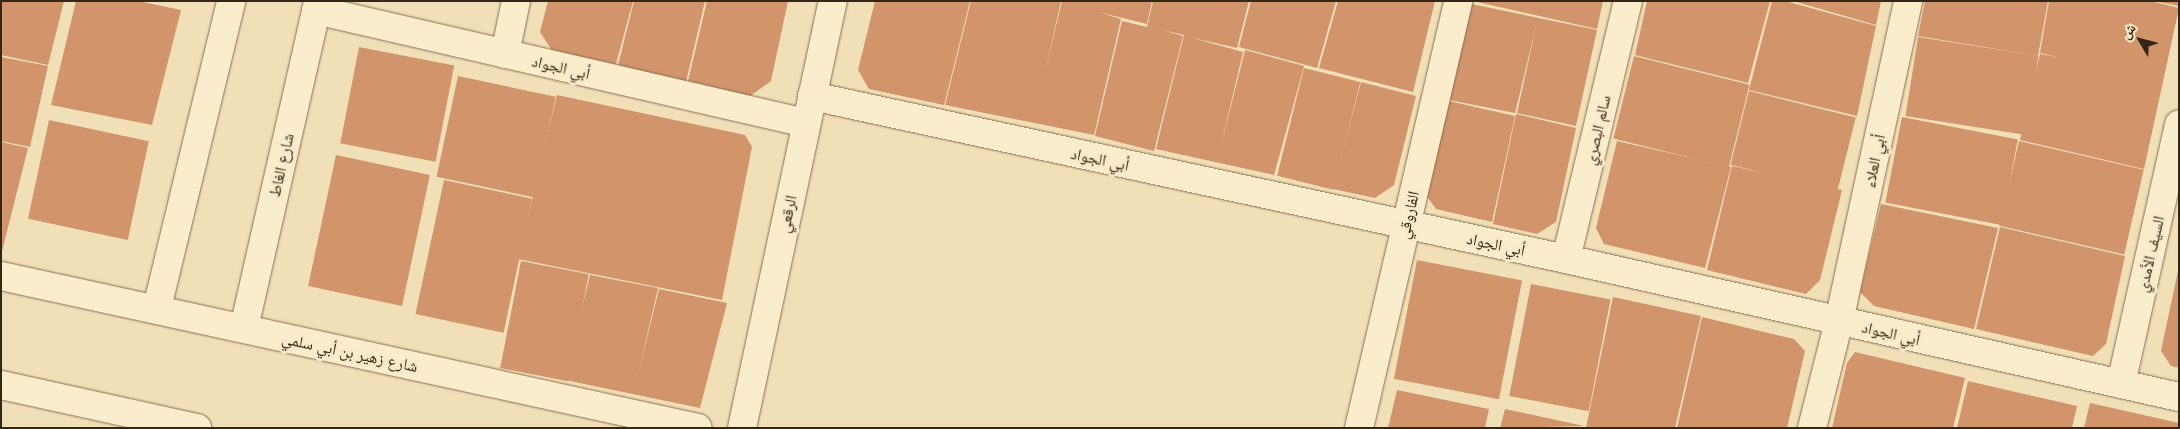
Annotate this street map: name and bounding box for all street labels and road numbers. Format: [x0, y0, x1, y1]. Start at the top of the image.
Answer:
street label: أبي الجواد [530, 51, 592, 83]
street label: سالم البصري [1580, 93, 1614, 167]
street label: شارع الغاط [264, 131, 298, 199]
street label: أبي العلاء [1859, 133, 1889, 189]
street label: أبي الجواد [1069, 143, 1131, 175]
street label: الفاروقي [1393, 189, 1423, 241]
street label: الرقعي [774, 193, 800, 235]
street label: السيف الأمدي [2132, 214, 2168, 294]
street label: أبي الجواد [1465, 228, 1527, 260]
street label: أبي الجواد [1860, 317, 1922, 349]
street label: شارع زهير بن أبي سلمي [280, 328, 420, 376]

